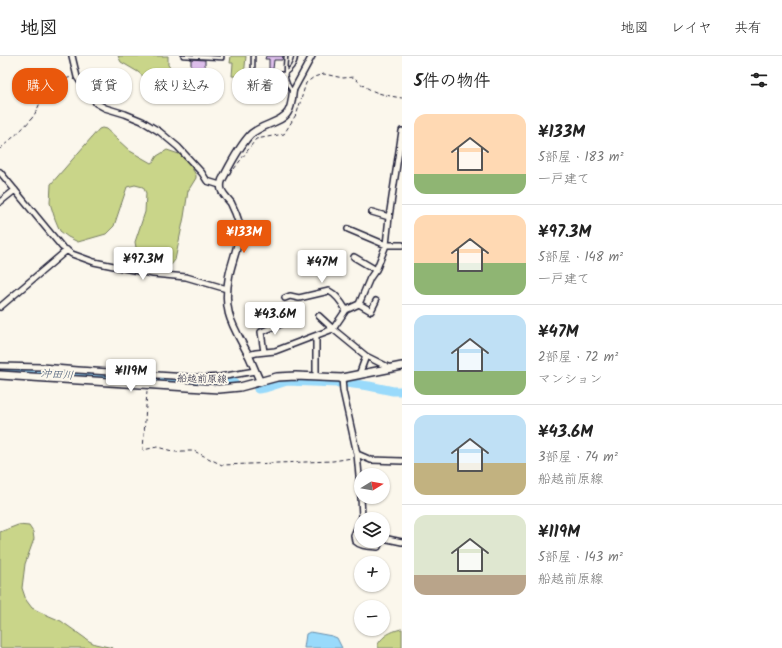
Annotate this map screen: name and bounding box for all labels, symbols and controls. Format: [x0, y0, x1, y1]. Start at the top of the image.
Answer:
text: 地図 [20, 14, 58, 44]
text: 地図 [621, 17, 649, 39]
text: レイヤ [671, 17, 712, 39]
text: 共有 [734, 17, 762, 39]
chip: 購入 [12, 68, 68, 104]
chip: 賃貸 [76, 68, 132, 104]
chip: 絞り込み [140, 68, 224, 104]
chip: 新着 [232, 68, 288, 104]
text: 5件の物件 [414, 68, 491, 95]
icon: filters [748, 69, 770, 91]
text: ¥133M [538, 119, 585, 146]
icon: home [446, 130, 494, 178]
text: 5部屋 · 183 m² [538, 147, 623, 168]
text: 一戸建て [538, 169, 590, 190]
text: ¥97.3M [538, 219, 591, 246]
pin: ¥133M [216, 220, 272, 254]
text: ¥133M [226, 222, 262, 243]
icon: home [446, 231, 494, 279]
pin: ¥97.3M [110, 247, 176, 281]
text: 5部屋 · 148 m² [538, 247, 623, 268]
text: ¥97.3M [123, 249, 163, 270]
pin: ¥47M [298, 250, 346, 284]
text: ¥47M [306, 252, 338, 273]
text: 一戸建て [538, 269, 590, 290]
pin: ¥43.6M [242, 302, 308, 336]
text: ¥43.6M [254, 304, 296, 325]
text: ¥47M [538, 319, 579, 346]
icon: home [446, 331, 494, 379]
text: 2部屋 · 72 m² [538, 347, 618, 368]
pin: ¥119M [103, 359, 159, 393]
text: ¥119M [115, 361, 147, 382]
water label: 沖田川 [40, 365, 74, 385]
text: マンション [538, 369, 602, 390]
street label: 船越前原線 [177, 371, 227, 387]
text: ¥43.6M [538, 419, 593, 446]
icon: home [446, 431, 494, 479]
text: 3部屋 · 74 m² [538, 447, 618, 468]
north arrow [354, 468, 390, 504]
map controls [354, 468, 390, 636]
text: 船越前原線 [538, 469, 603, 490]
button: layers [354, 512, 390, 548]
text: ¥119M [538, 519, 580, 546]
icon: home [446, 531, 494, 579]
text: 5部屋 · 143 m² [538, 547, 623, 568]
button: + [354, 556, 390, 592]
text: 船越前原線 [538, 569, 603, 590]
button: − [354, 600, 390, 636]

